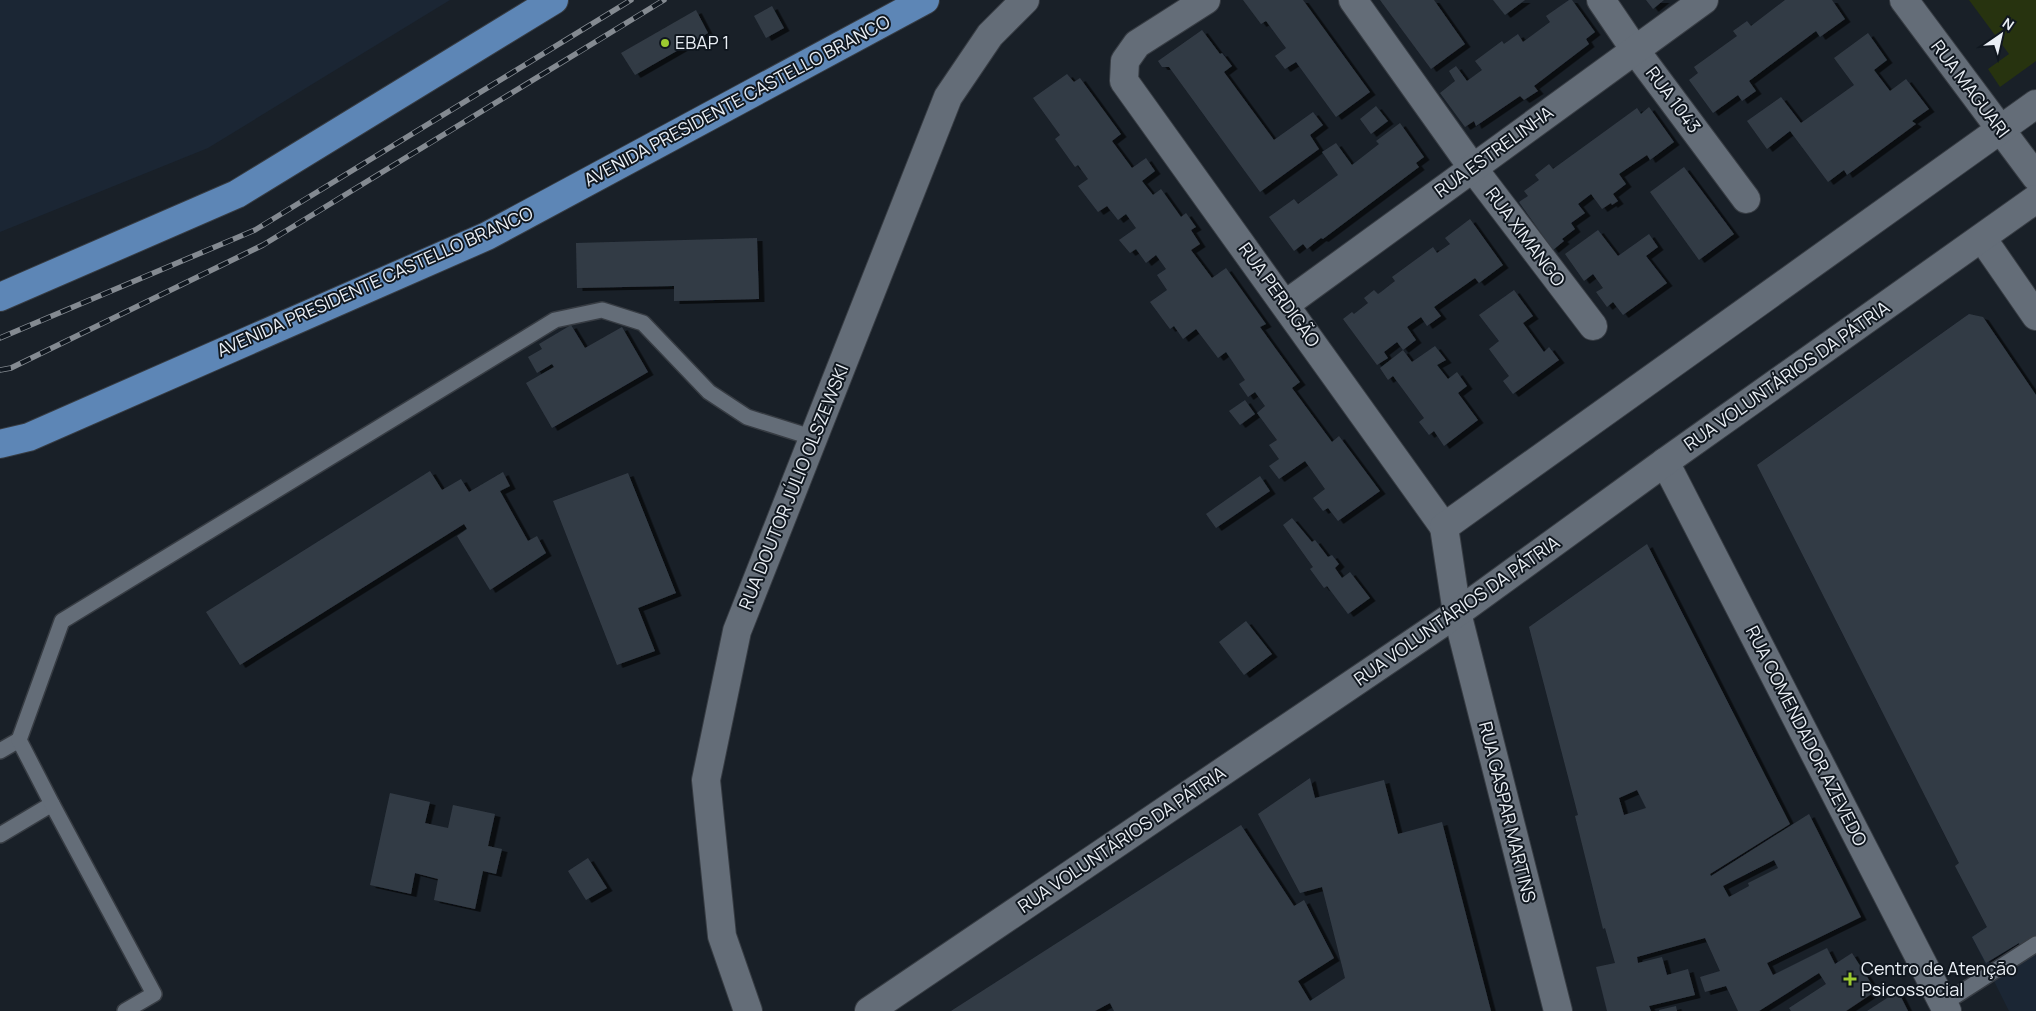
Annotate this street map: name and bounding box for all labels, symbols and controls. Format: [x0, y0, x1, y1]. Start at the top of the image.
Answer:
street label: AVENIDA PRESIDENTE CASTELLO BRANCO [579, 9, 894, 191]
north arrow [1976, 10, 2026, 60]
text: N [1999, 13, 2018, 34]
place label: EBAP 1 [675, 30, 729, 54]
street label: RUA MAGUARI [1926, 35, 2015, 142]
marker: EBAP 1 [659, 37, 671, 49]
street label: RUA 1043 [1641, 61, 1707, 137]
street label: RUA ESTRELINHA [1429, 100, 1558, 202]
street label: RUA XIMANGO [1481, 182, 1571, 291]
street label: AVENIDA PRESIDENTE CASTELLO BRANCO [213, 200, 536, 362]
street label: RUA PERDIGÃO [1234, 237, 1326, 351]
street label: RUA VOLUNTÁRIOS DA PÁTRIA [1679, 294, 1895, 456]
street label: RUA DOUTOR JÚLIO OLSZEWSKI [733, 360, 853, 613]
street label: RUA VOLUNTÁRIOS DA PÁTRIA [1349, 529, 1565, 691]
street label: RUA COMENDADOR AZEVEDO [1741, 621, 1873, 850]
street label: RUA GASPAR MARTINS [1474, 719, 1542, 905]
street label: RUA VOLUNTÁRIOS DA PÁTRIA [1013, 760, 1231, 918]
place label: Centro de Atenção Psicossocial [1861, 956, 2017, 1001]
marker: Centro de Atenção Psicossocial [1843, 972, 1857, 986]

